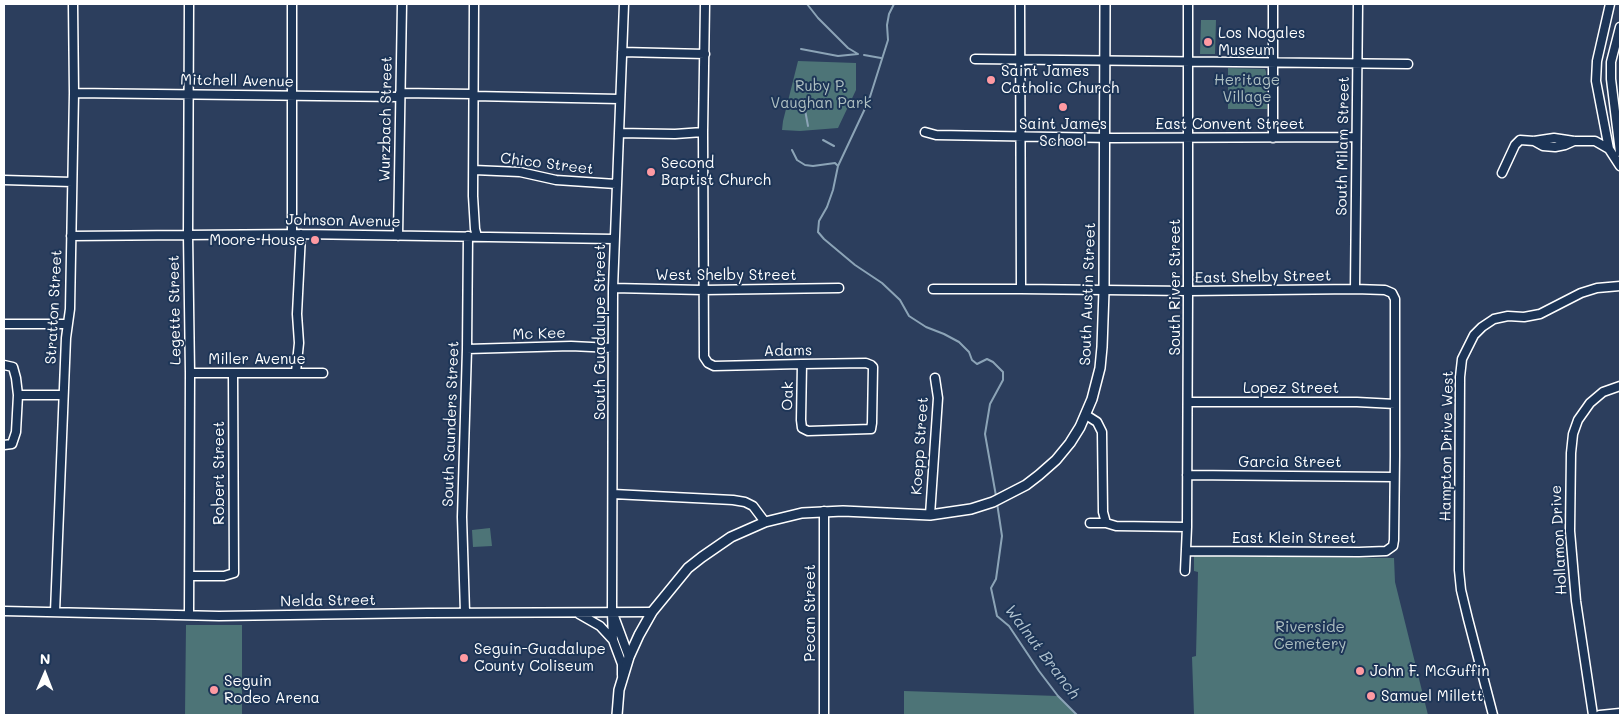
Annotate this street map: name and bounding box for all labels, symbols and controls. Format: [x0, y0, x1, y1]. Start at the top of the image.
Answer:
place label: Los Nogales Museum [1218, 24, 1305, 59]
marker: Los Nogales Museum [1202, 36, 1214, 48]
street label: Wurzbach Street [376, 56, 396, 182]
place label: Saint James Catholic Church [1001, 62, 1119, 97]
street label: Mitchell Avenue [180, 71, 294, 91]
park label: Heritage Village [1214, 71, 1280, 106]
marker: Saint James Catholic Church [985, 74, 997, 86]
street label: South Milam Street [1333, 76, 1353, 216]
park label: Ruby P. Vaughan Park [771, 77, 871, 112]
marker: Saint James School [1057, 101, 1069, 113]
place label: Saint James School [1019, 115, 1107, 150]
street label: East Convent Street [1155, 115, 1305, 133]
street label: Chico Street [499, 149, 595, 179]
place label: Second Baptist Church [661, 154, 771, 189]
marker: Second Baptist Church [645, 166, 657, 178]
street label: Johnson Avenue [285, 211, 401, 231]
street label: South River Street [1166, 219, 1184, 355]
street label: South Austin Street [1077, 222, 1099, 366]
place label: Moore House [209, 231, 305, 249]
marker: Moore House [309, 234, 321, 246]
street label: South Guadalupe Street [591, 244, 609, 420]
street label: Stratton Street [42, 249, 66, 365]
street label: Legette Street [165, 255, 185, 365]
street label: West Shelby Street [655, 266, 797, 284]
street label: East Shelby Street [1195, 267, 1331, 287]
street label: Mc Kee [512, 324, 566, 344]
street label: South Saunders Street [439, 341, 463, 507]
street label: Adams [764, 342, 812, 360]
street label: Miller Avenue [208, 350, 306, 368]
street label: Hampton Drive West [1437, 371, 1457, 521]
street label: Lopez Street [1243, 379, 1339, 397]
street label: Oak [779, 381, 797, 411]
street label: Koepp Street [908, 396, 932, 496]
street label: Robert Street [210, 421, 228, 525]
street label: Garcia Street [1238, 453, 1342, 471]
street label: Hollamon Drive [1547, 485, 1571, 595]
street label: East Klein Street [1232, 529, 1356, 547]
street label: Pecan Street [801, 564, 819, 662]
street label: Nelda Street [280, 591, 376, 611]
water label: Walnut Branch [1000, 601, 1084, 703]
park label: Riverside Cemetery [1274, 618, 1346, 653]
place label: Seguin-Guadalupe County Coliseum [474, 640, 606, 675]
north arrow [20, 649, 70, 699]
text: N [40, 649, 51, 668]
marker: Seguin-Guadalupe County Coliseum [458, 652, 470, 664]
place label: John F. McGuffin [1370, 662, 1489, 680]
marker: John F. McGuffin [1354, 665, 1366, 677]
place label: Seguin Rodeo Arena [224, 672, 320, 707]
marker: Seguin Rodeo Arena [208, 684, 220, 696]
place label: Samuel Millett [1381, 687, 1483, 705]
marker: Samuel Millett [1365, 690, 1377, 702]

